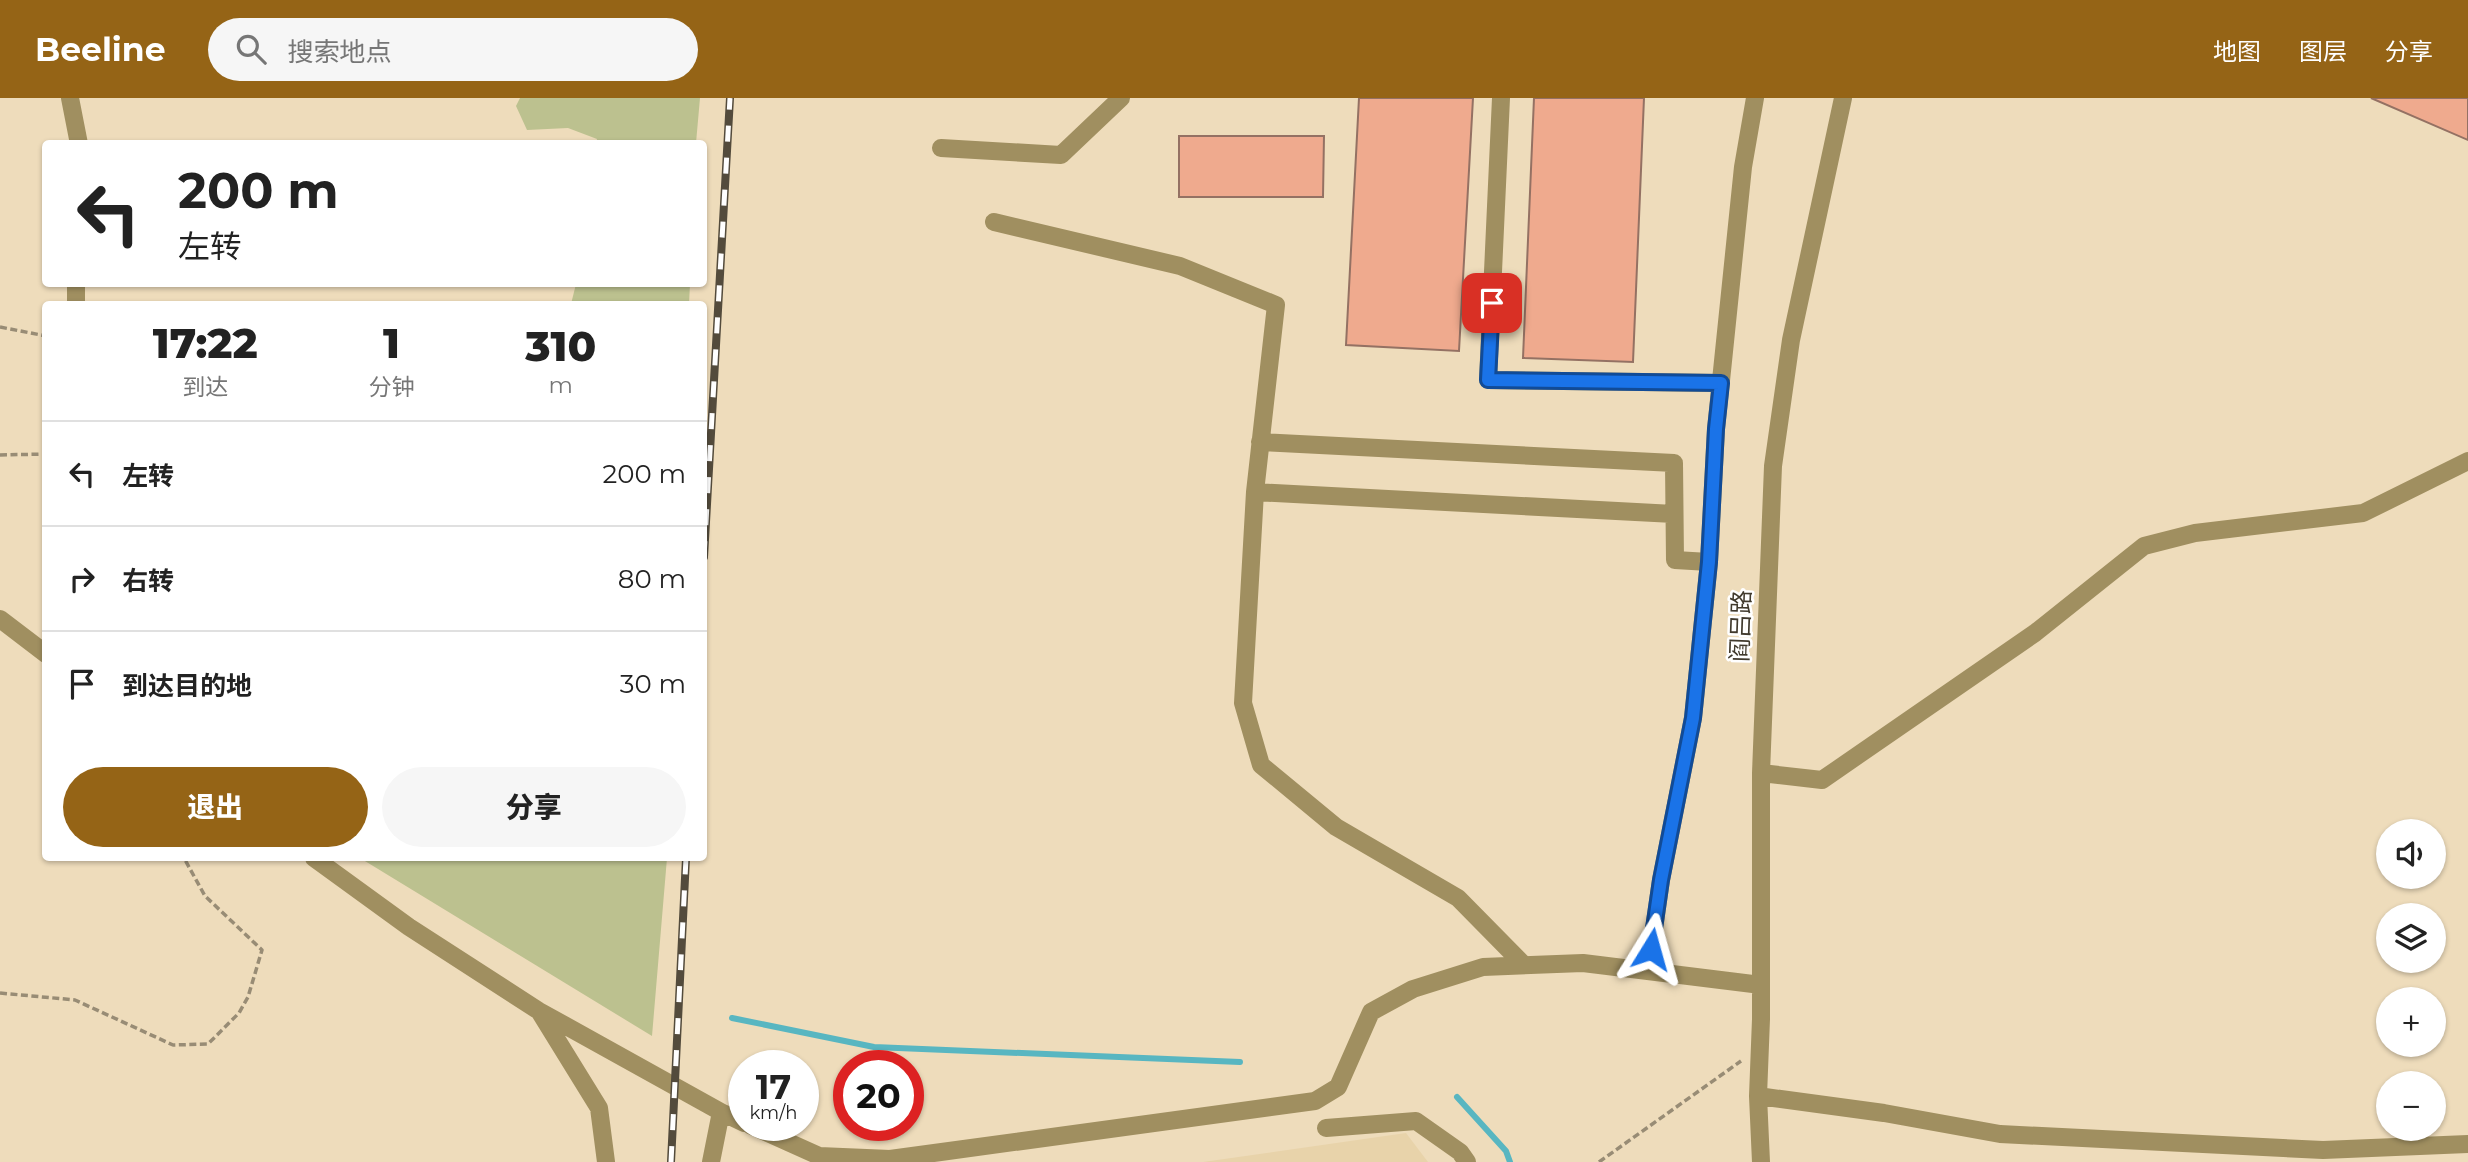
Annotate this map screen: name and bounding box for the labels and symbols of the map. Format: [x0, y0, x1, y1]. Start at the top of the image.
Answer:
pin [1462, 273, 1522, 333]
street label: 阎吕路 [1725, 589, 1756, 662]
position arrow [1614, 912, 1688, 986]
speed limit sign: 20 [833, 1050, 924, 1141]

